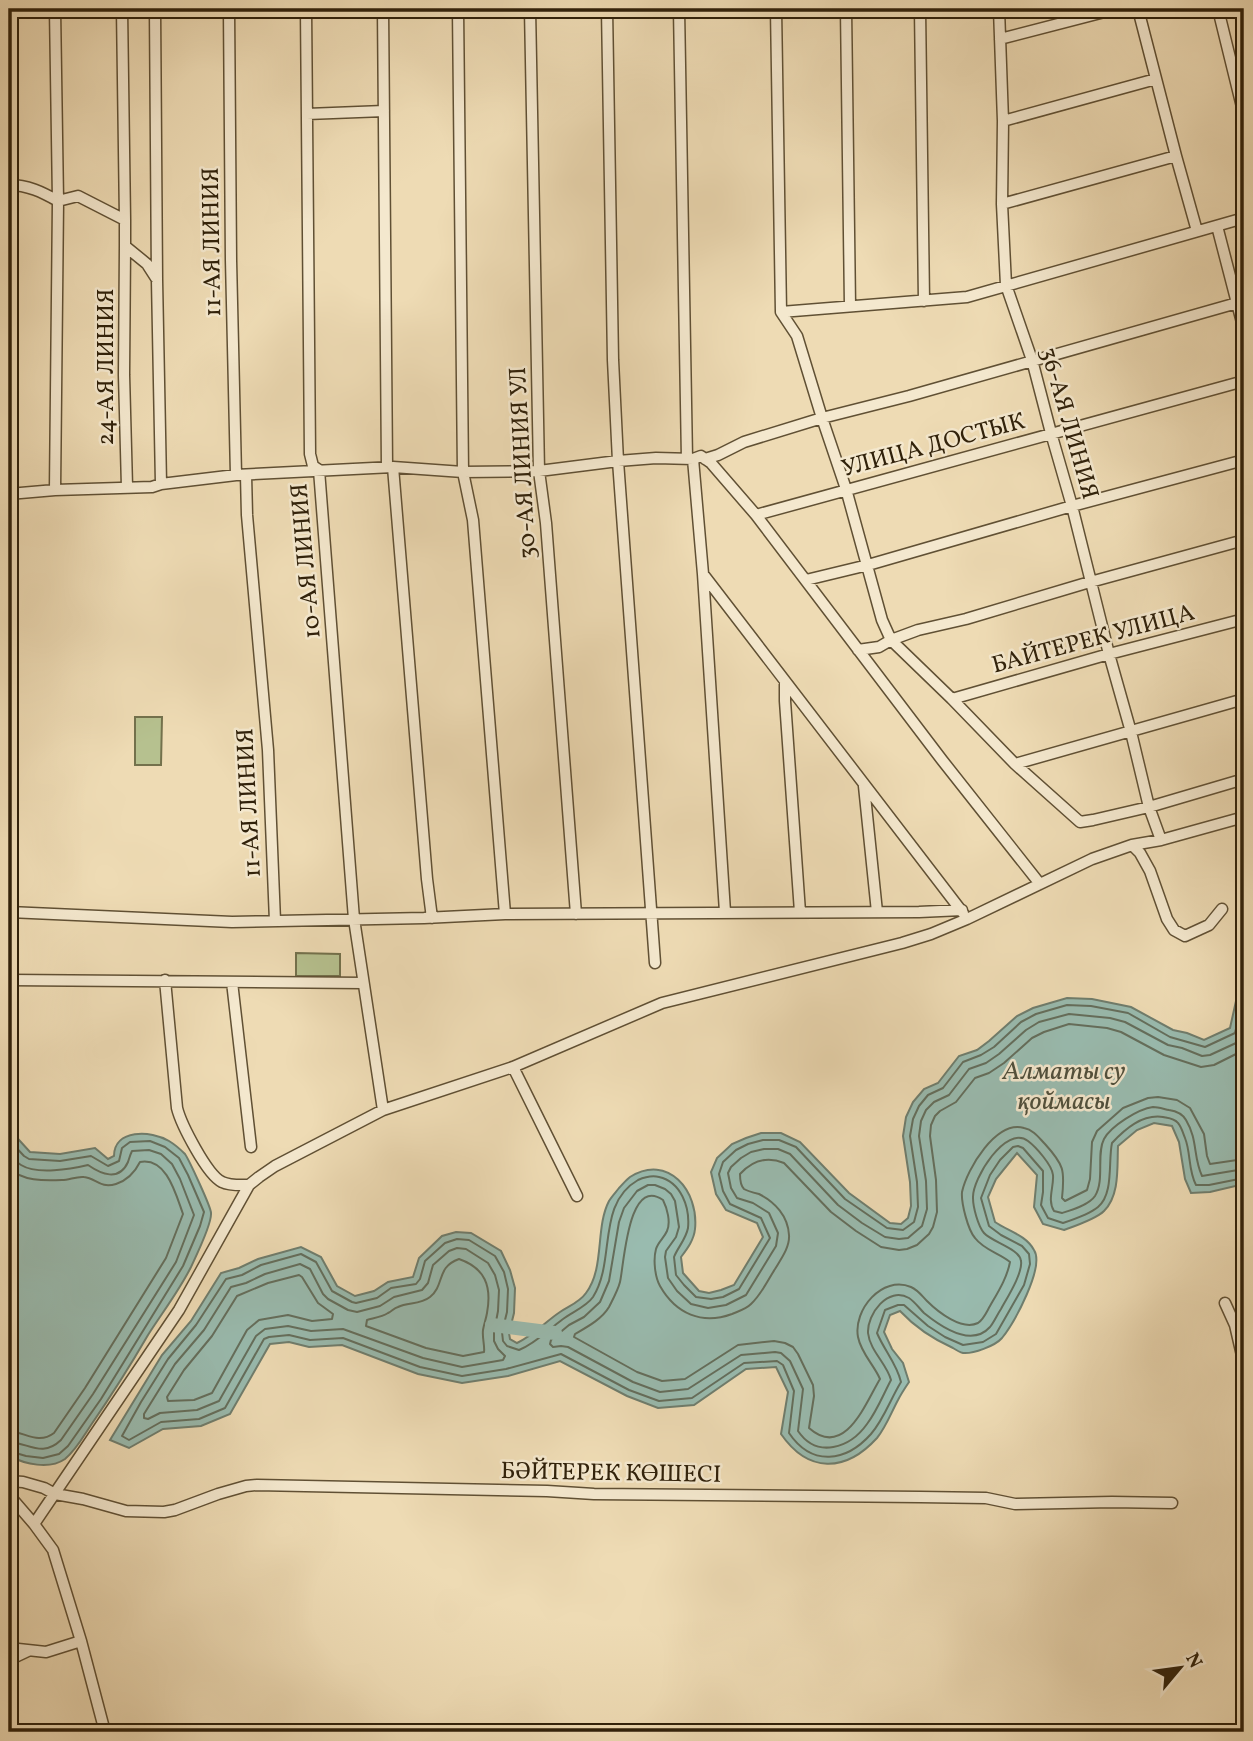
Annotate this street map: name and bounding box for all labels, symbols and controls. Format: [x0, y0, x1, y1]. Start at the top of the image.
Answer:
street label: 11-АЯ ЛИНИЯ [195, 167, 231, 317]
street label: 24-АЯ ЛИНИЯ [90, 288, 124, 446]
street label: 36-АЯ ЛИНИЯ [1030, 343, 1106, 504]
street label: 30-АЯ ЛИНИЯ УЛ [502, 366, 546, 560]
street label: УЛИЦА ДОСТЫК [838, 405, 1029, 487]
street label: 10-АЯ ЛИНИЯ [283, 482, 331, 640]
street label: БАЙТЕРЕК УЛИЦА [988, 596, 1199, 683]
street label: 11-АЯ ЛИНИЯ [229, 727, 271, 878]
water label: Алматы су қоймасы [1002, 1054, 1126, 1120]
street label: БӘЙТЕРЕК КӨШЕСІ [500, 1455, 722, 1493]
north arrow [1144, 1632, 1214, 1702]
text: N [1178, 1648, 1208, 1673]

